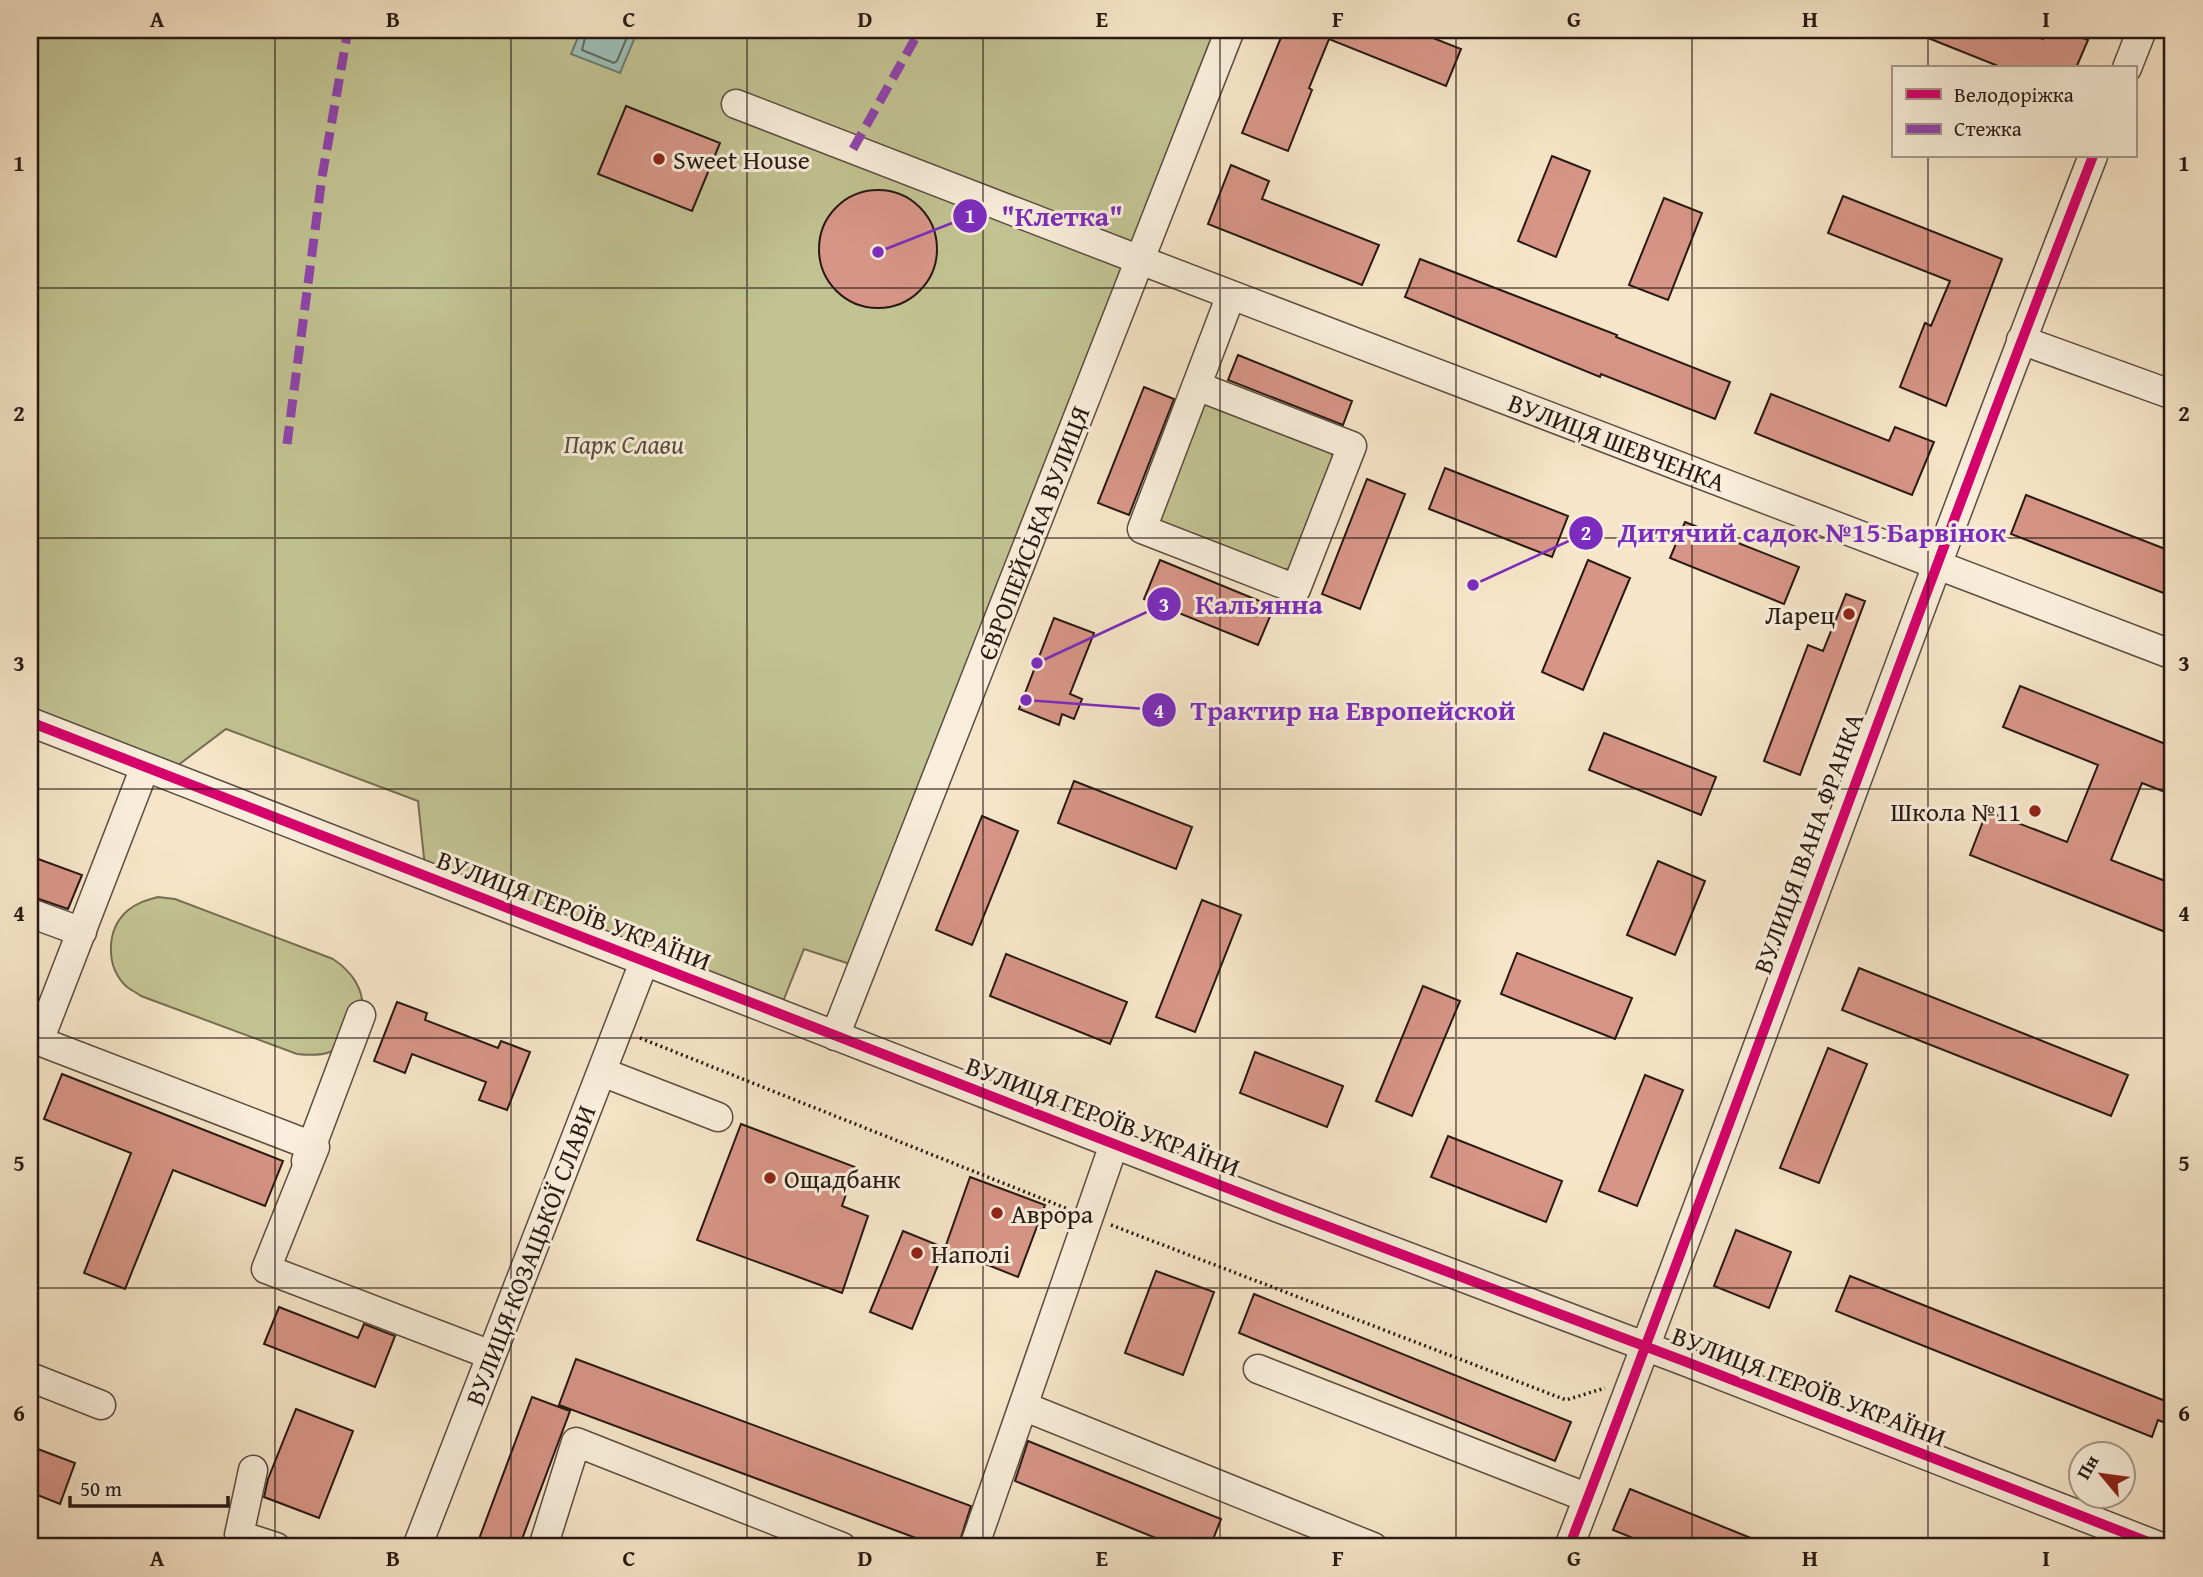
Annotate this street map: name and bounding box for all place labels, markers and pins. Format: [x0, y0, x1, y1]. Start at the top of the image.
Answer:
place label: Sweet House [673, 140, 810, 179]
marker: Sweet House [651, 151, 667, 167]
callout: "Клетка" [953, 191, 1137, 240]
callout: Дитячий садок №15 Барвінок [1568, 508, 2020, 557]
callout: Кальянна [1147, 580, 1337, 629]
place label: Ларец [1765, 595, 1835, 634]
marker: Ларец [1841, 606, 1857, 622]
callout: Трактир на Европейской [1142, 686, 1530, 735]
place label: Школа №11 [1890, 792, 2021, 831]
marker: Школа №11 [2027, 803, 2043, 819]
place label: Ощадбанк [784, 1159, 901, 1198]
marker: Ощадбанк [762, 1170, 778, 1186]
place label: Аврора [1011, 1194, 1094, 1233]
marker: Аврора [989, 1205, 1005, 1221]
place label: Наполі [931, 1234, 1010, 1273]
marker: Наполі [909, 1245, 925, 1261]

